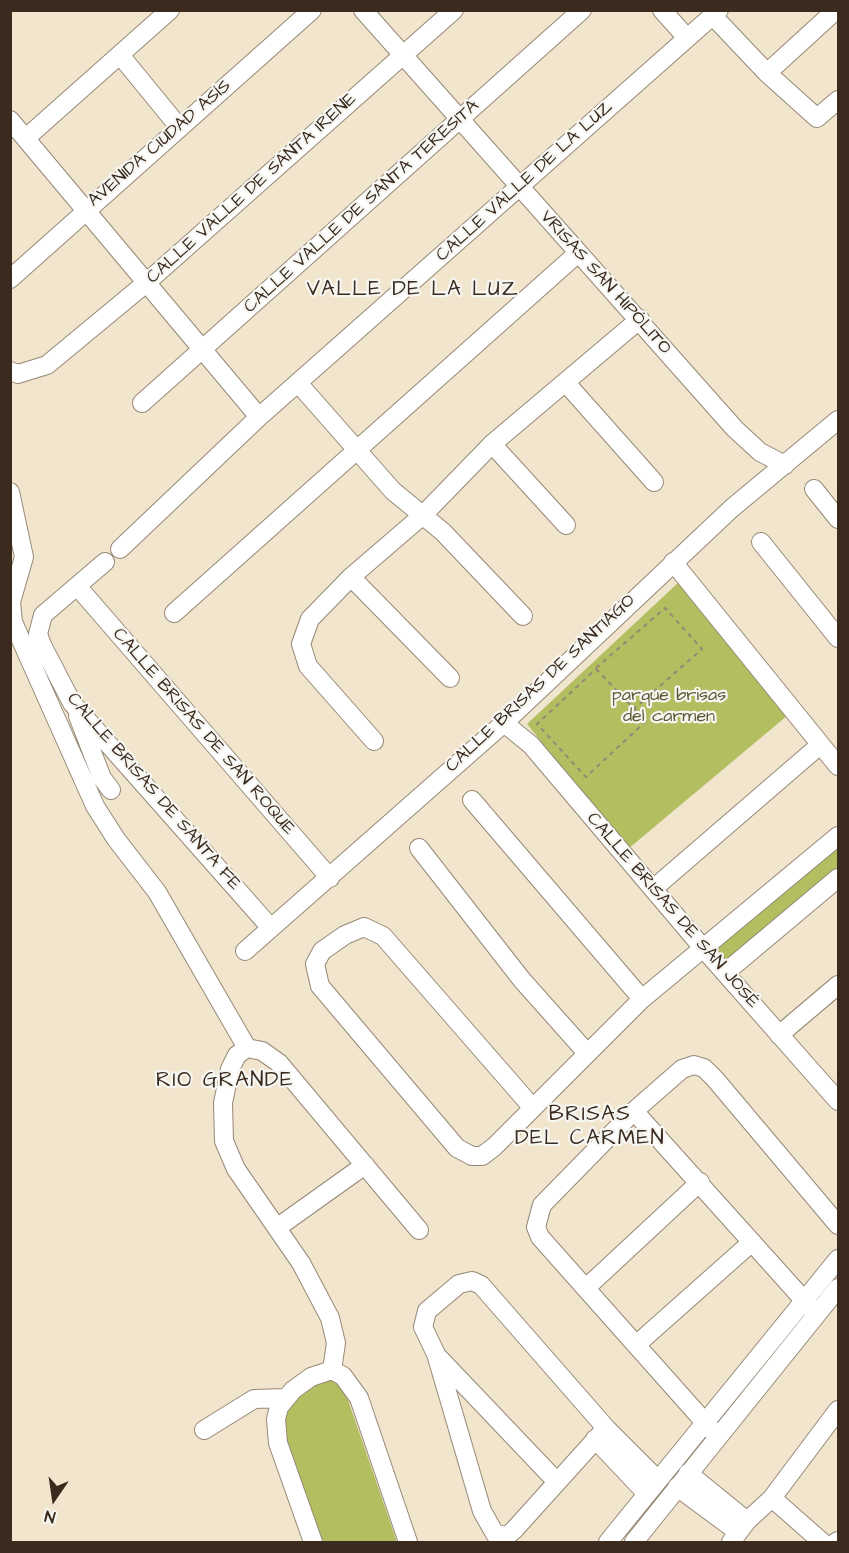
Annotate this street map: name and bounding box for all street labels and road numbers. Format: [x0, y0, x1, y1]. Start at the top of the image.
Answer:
street label: AVENIDA CIUDAD ASÍS [84, 76, 236, 212]
street label: CALLE VALLE DE SANTA IRENE [143, 89, 361, 289]
street label: CALLE VALLE DE SANTA TERESITA [240, 96, 484, 318]
street label: CALLE VALLE DE LA LUZ [432, 97, 618, 267]
street label: VRISAS SAN HIPÓLITO [535, 207, 675, 359]
street label: CALLE BRISAS DE SANTIAGO [442, 590, 640, 778]
street label: CALLE BRISAS DE SAN ROQUE [107, 624, 299, 840]
street label: CALLE BRISAS DE SANTA FE [61, 689, 245, 895]
street label: CALLE BRISAS DE SAN JOSÉ [581, 809, 763, 1013]

